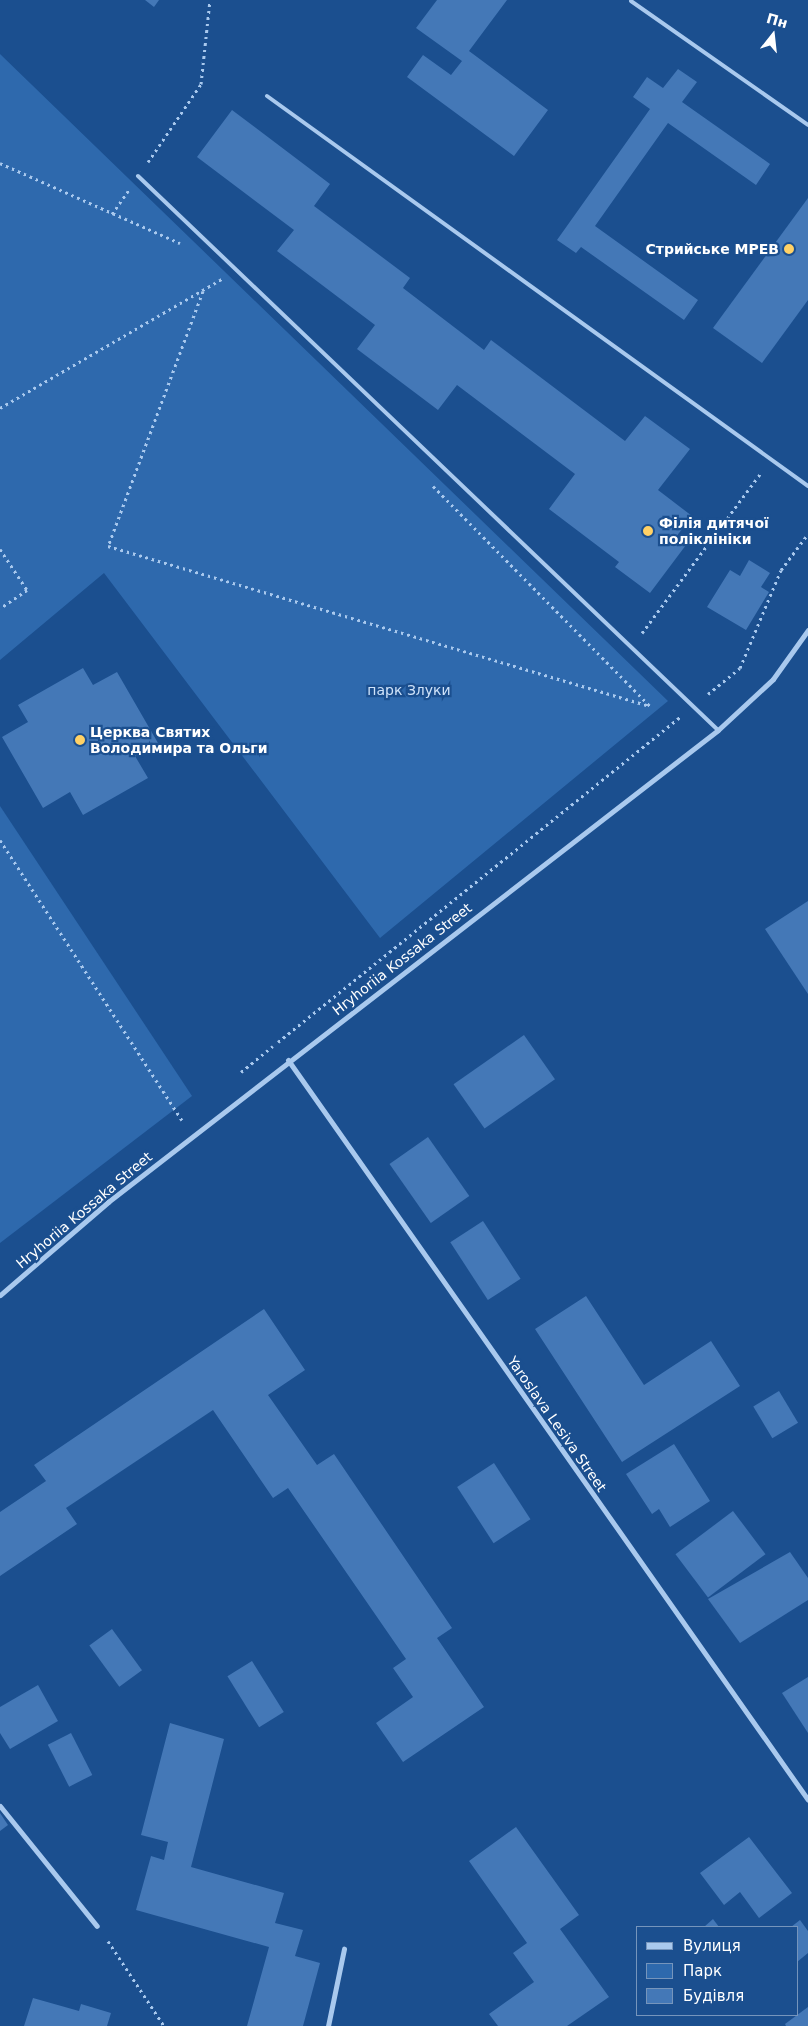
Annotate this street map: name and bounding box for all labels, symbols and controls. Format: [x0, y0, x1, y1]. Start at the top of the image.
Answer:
north arrow [748, 10, 798, 60]
text: Пн [765, 10, 790, 31]
place label: Стрийське МРЕВ [646, 241, 779, 257]
marker: Стрийське МРЕВ [783, 243, 795, 255]
place label: Філія дитячої поліклініки [659, 515, 769, 548]
marker: Філія дитячої поліклініки [641, 524, 655, 538]
park label: парк Злуки [367, 682, 451, 698]
place label: Церква Святих Володимира та Ольги [90, 724, 267, 756]
marker: Церква Святих Володимира та Ольги [74, 734, 86, 746]
street label: Hryhoriia Kossaka Street [329, 899, 475, 1019]
street label: Hryhoriia Kossaka Street [13, 1148, 155, 1272]
street label: Yaroslava Lesiva Street [504, 1353, 610, 1495]
legend [636, 1926, 798, 2016]
text: Вулиця [683, 1937, 741, 1955]
text: Парк [683, 1962, 722, 1980]
text: Будівля [683, 1987, 744, 2005]

